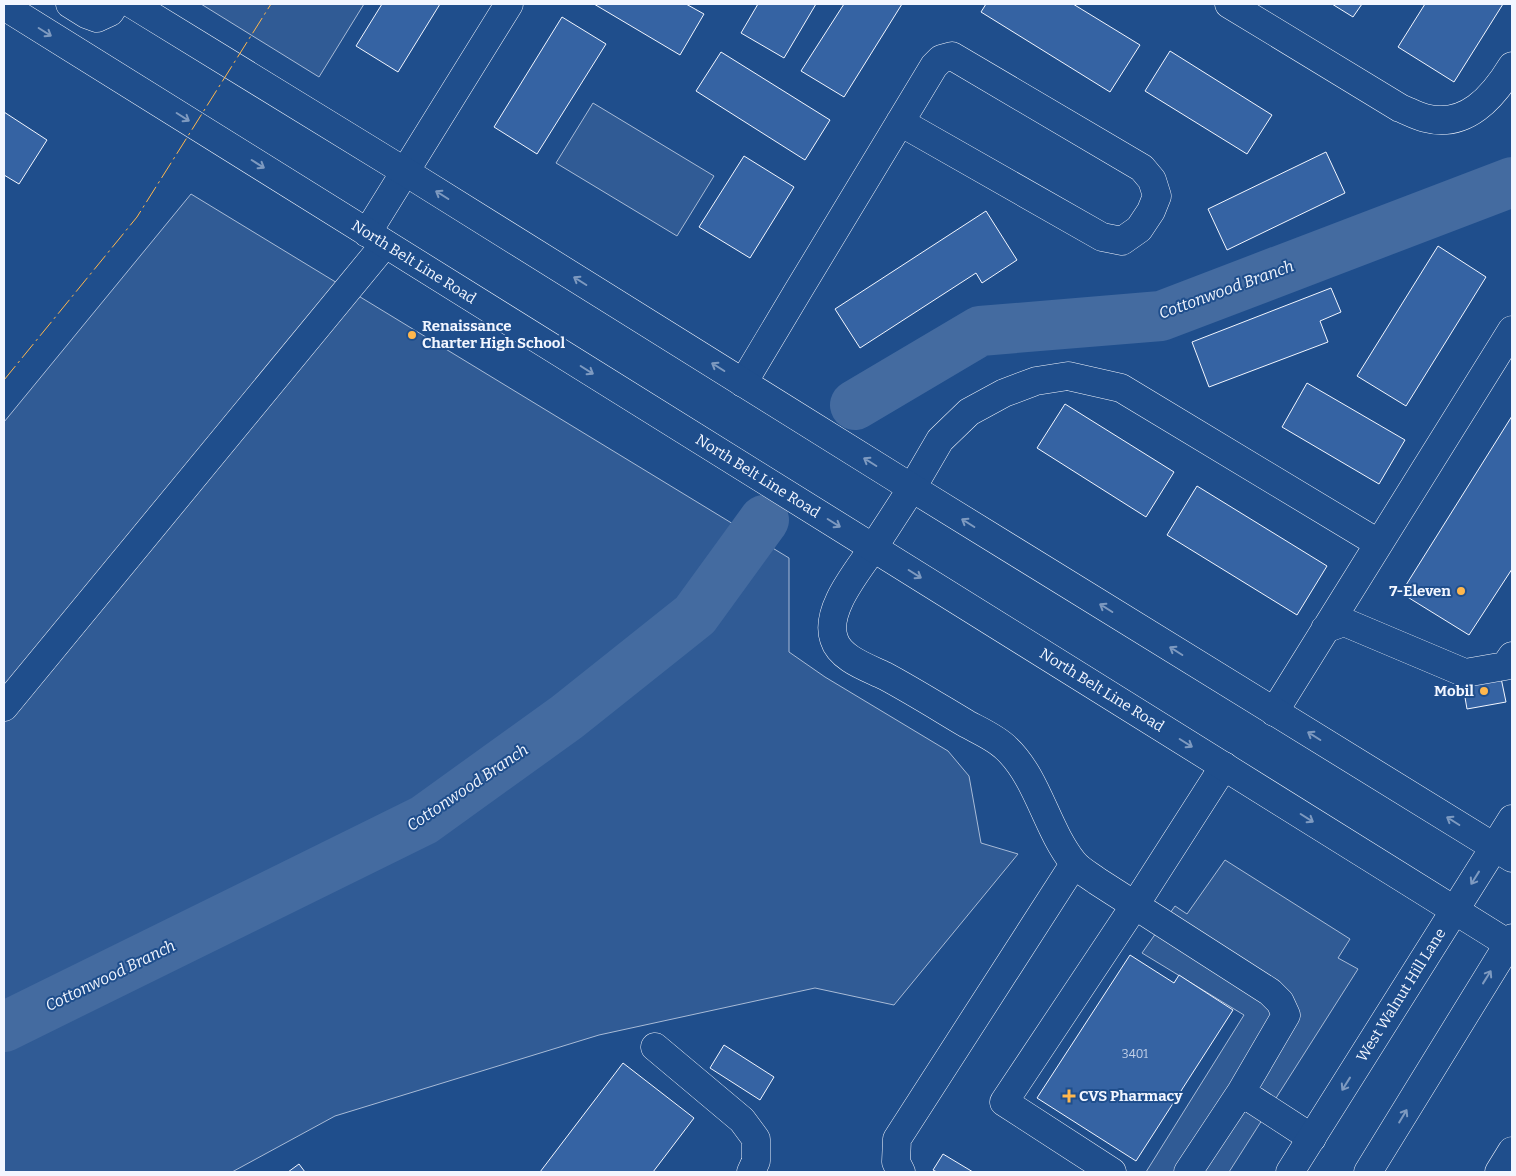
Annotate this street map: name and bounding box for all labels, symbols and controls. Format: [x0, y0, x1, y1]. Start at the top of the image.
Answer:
one-way arrow [38, 27, 52, 37]
one-way arrow [176, 113, 190, 123]
one-way arrow [250, 159, 264, 169]
one-way arrow [435, 189, 449, 200]
street label: North Belt Line Road [348, 216, 480, 308]
water label: Cottonwood Branch [1156, 256, 1296, 323]
one-way arrow [573, 276, 587, 286]
place label: Renaissance Charter High School [422, 317, 565, 352]
marker: Renaissance Charter High School [406, 329, 418, 341]
one-way arrow [711, 362, 725, 372]
one-way arrow [579, 366, 593, 376]
street label: North Belt Line Road [692, 430, 824, 522]
one-way arrow [864, 457, 878, 467]
one-way arrow [827, 518, 841, 529]
one-way arrow [962, 518, 976, 528]
one-way arrow [907, 569, 921, 579]
place label: 7-Eleven [1389, 582, 1451, 600]
marker: 7-Eleven [1455, 585, 1467, 597]
one-way arrow [1100, 603, 1114, 613]
street label: North Belt Line Road [1036, 644, 1168, 736]
one-way arrow [1169, 646, 1183, 656]
place label: Mobil [1434, 682, 1474, 700]
marker: Mobil [1478, 685, 1490, 697]
one-way arrow [1308, 731, 1322, 741]
one-way arrow [1179, 738, 1193, 748]
water label: Cottonwood Branch [403, 740, 531, 835]
one-way arrow [1300, 813, 1314, 823]
one-way arrow [1446, 816, 1460, 826]
one-way arrow [1469, 871, 1480, 885]
street label: West Walnut Hill Lane [1353, 925, 1449, 1065]
water label: Cottonwood Branch [42, 936, 178, 1015]
one-way arrow [1483, 971, 1493, 985]
house number: 3401 [1122, 1047, 1148, 1061]
one-way arrow [1340, 1077, 1350, 1091]
place label: CVS Pharmacy [1079, 1087, 1183, 1105]
marker: CVS Pharmacy [1063, 1090, 1075, 1102]
one-way arrow [1398, 1109, 1408, 1123]

